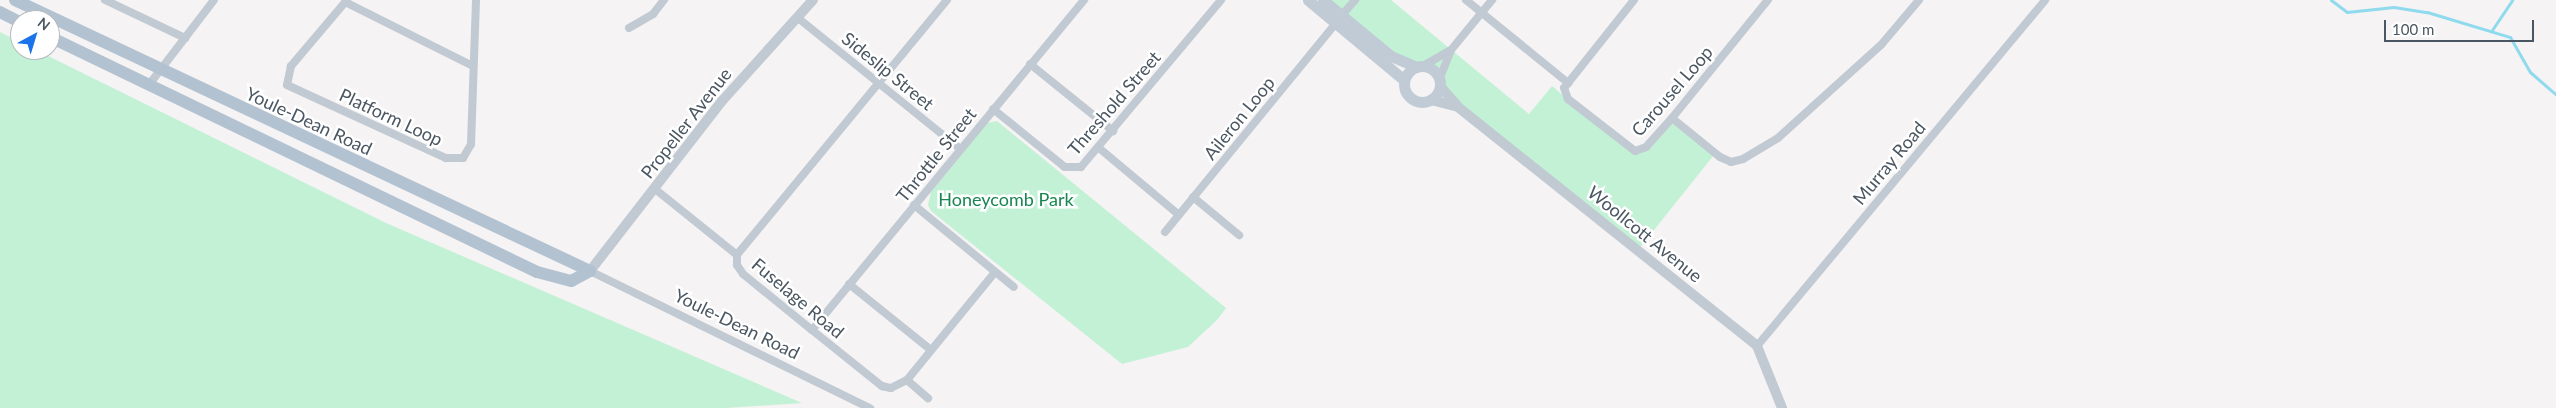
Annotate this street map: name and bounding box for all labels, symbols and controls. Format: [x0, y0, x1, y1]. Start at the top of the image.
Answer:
north arrow [10, 10, 60, 60]
scale bar [2386, 10, 2536, 42]
text: N [35, 14, 54, 34]
text: 100 m [2392, 20, 2434, 38]
street label: Sideslip Street [838, 27, 938, 115]
street label: Carousel Loop [1627, 41, 1717, 141]
street label: Threshold Street [1063, 47, 1165, 159]
street label: Propeller Avenue [636, 63, 736, 183]
street label: Aileron Loop [1199, 72, 1279, 164]
street label: Youle-Dean Road [243, 82, 375, 160]
street label: Platform Loop [336, 84, 446, 150]
street label: Throttle Street [891, 104, 981, 206]
street label: Murray Road [1848, 117, 1930, 209]
street label: Woollcott Avenue [1583, 181, 1707, 287]
park label: Honeycomb Park [938, 188, 1074, 210]
street label: Fuselage Road [748, 253, 848, 343]
street label: Youle-Dean Road [671, 284, 803, 364]

